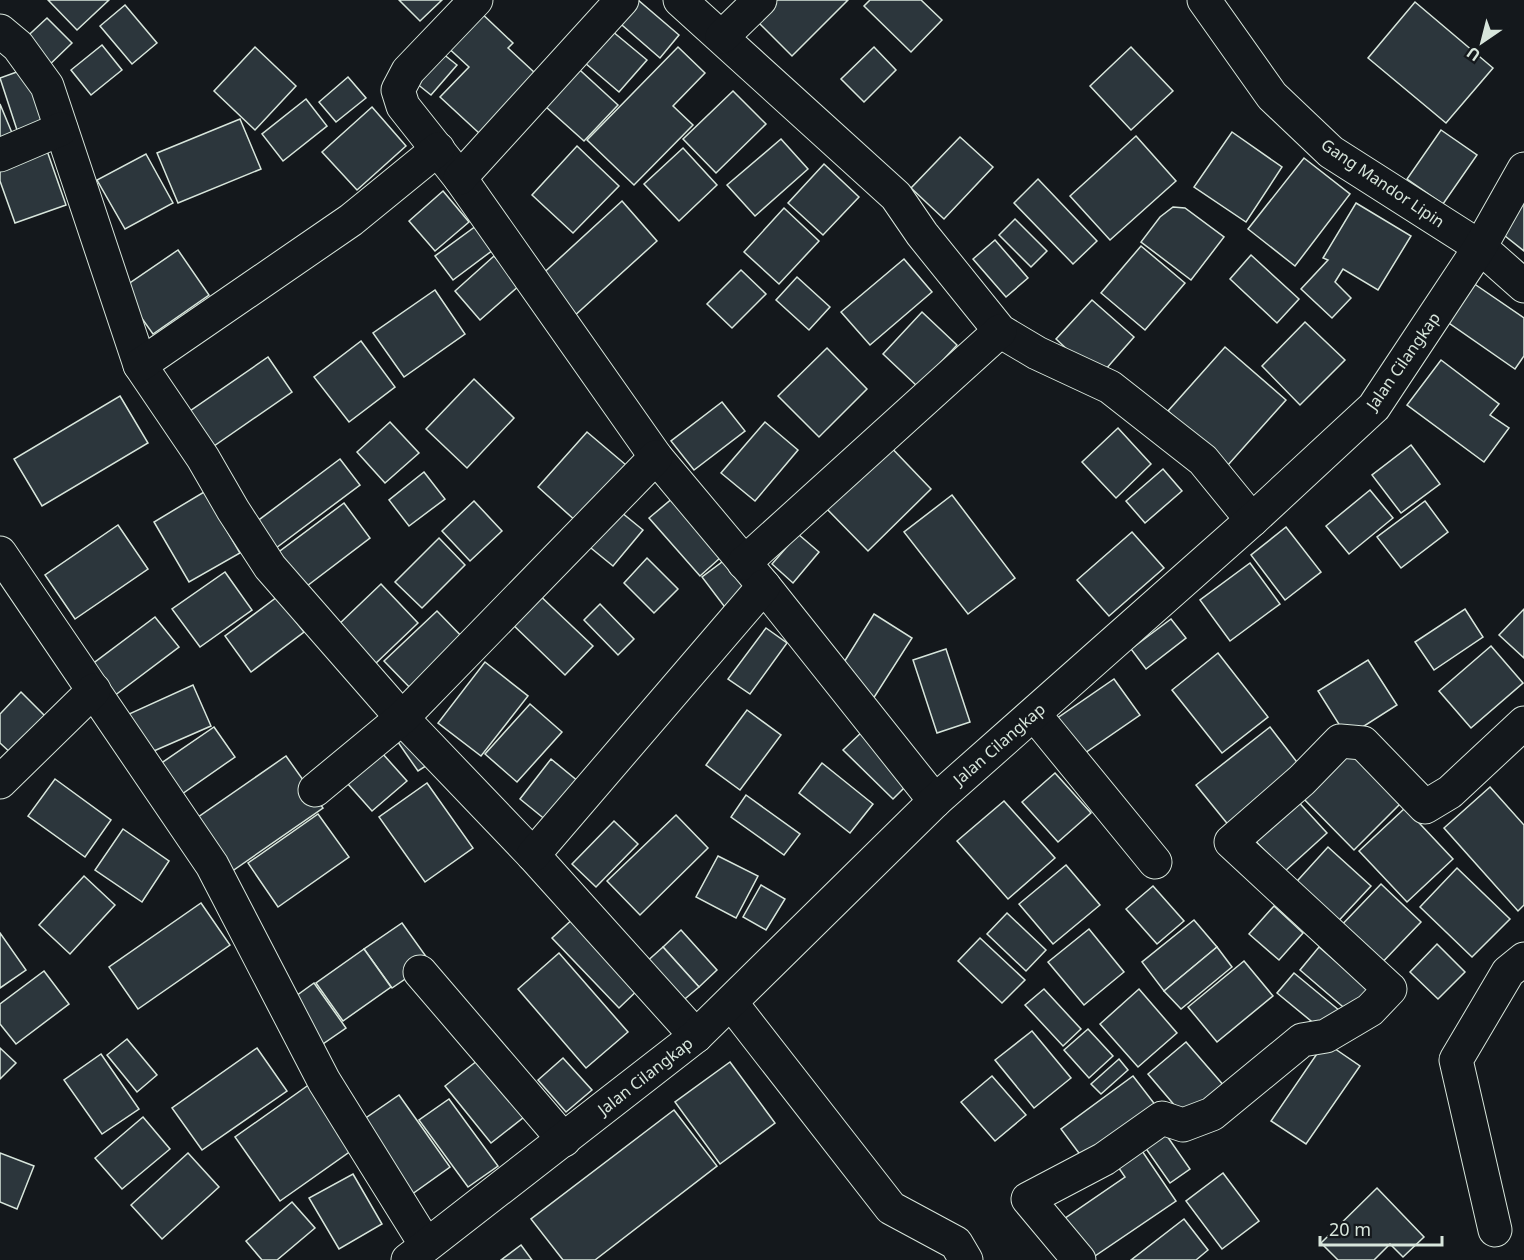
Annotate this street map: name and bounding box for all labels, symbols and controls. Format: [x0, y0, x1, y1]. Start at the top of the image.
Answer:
north arrow [1452, 12, 1512, 72]
text: U [1462, 42, 1485, 67]
street label: Gang Mandor Lipin [1317, 133, 1449, 233]
street label: Jalan Cilangkap [1360, 308, 1445, 416]
street label: Jalan Cilangkap [947, 698, 1050, 791]
street label: Jalan Cilangkap [591, 1032, 697, 1121]
scale bar [1320, 1209, 1442, 1247]
text: 20 m [1329, 1217, 1371, 1241]

